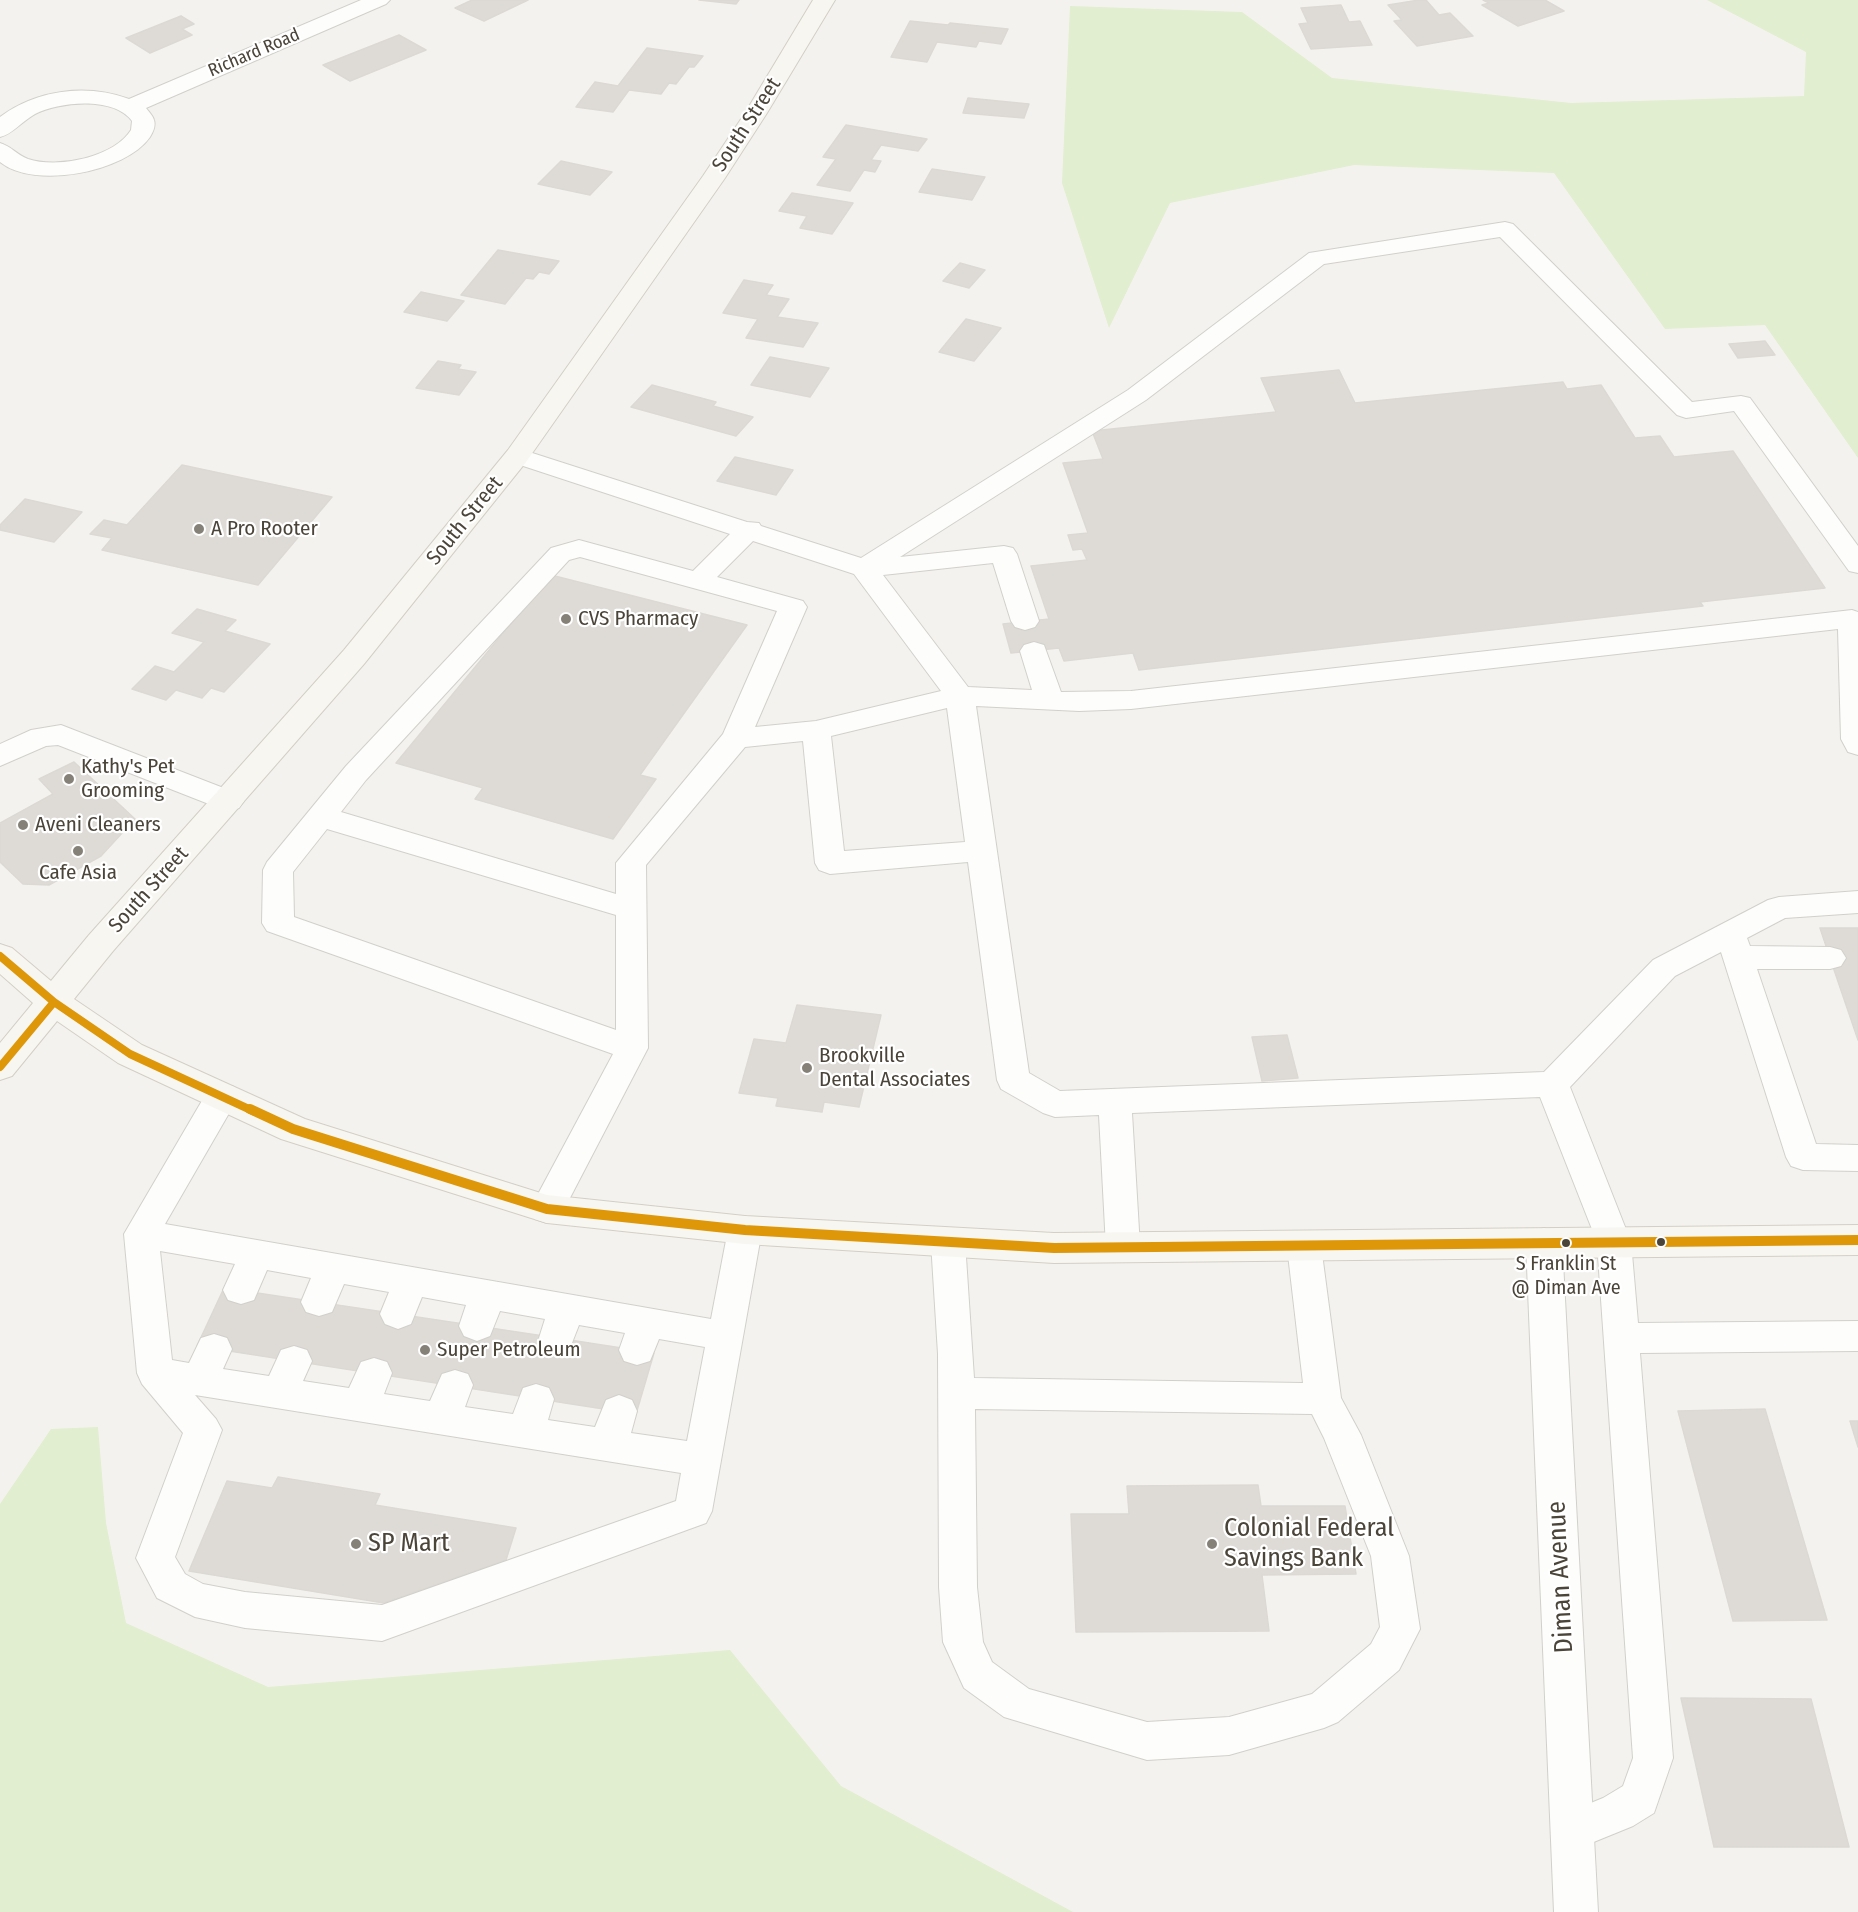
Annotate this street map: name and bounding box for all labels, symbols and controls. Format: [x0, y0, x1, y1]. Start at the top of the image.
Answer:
street label: Richard Road [205, 24, 303, 82]
street label: South Street [707, 73, 787, 177]
street label: South Street [422, 472, 508, 570]
place label: A Pro Rooter [211, 516, 318, 542]
marker: A Pro Rooter [192, 522, 206, 536]
place label: CVS Pharmacy [578, 606, 698, 632]
marker: CVS Pharmacy [559, 612, 573, 626]
place label: Kathy's Pet Grooming [81, 754, 175, 804]
marker: Kathy's Pet Grooming [62, 772, 76, 786]
place label: Aveni Cleaners [35, 812, 161, 838]
marker: Aveni Cleaners [16, 818, 30, 832]
street label: South Street [104, 842, 194, 938]
marker: Cafe Asia [71, 844, 85, 858]
place label: Cafe Asia [39, 860, 117, 886]
place label: Brookville Dental Associates [819, 1043, 970, 1093]
marker: Brookville Dental Associates [800, 1061, 814, 1075]
unlabelled marker [1655, 1236, 1667, 1248]
marker: S Franklin St @ Diman Ave [1560, 1237, 1572, 1249]
place label: S Franklin St @ Diman Ave [1511, 1252, 1621, 1299]
place label: Super Petroleum [437, 1337, 581, 1363]
marker: Super Petroleum [418, 1343, 432, 1357]
street label: Diman Avenue [1541, 1500, 1581, 1654]
place label: Colonial Federal Savings Bank [1224, 1513, 1394, 1574]
place label: SP Mart [368, 1528, 449, 1560]
marker: SP Mart [349, 1537, 363, 1551]
marker: Colonial Federal Savings Bank [1205, 1537, 1219, 1551]

